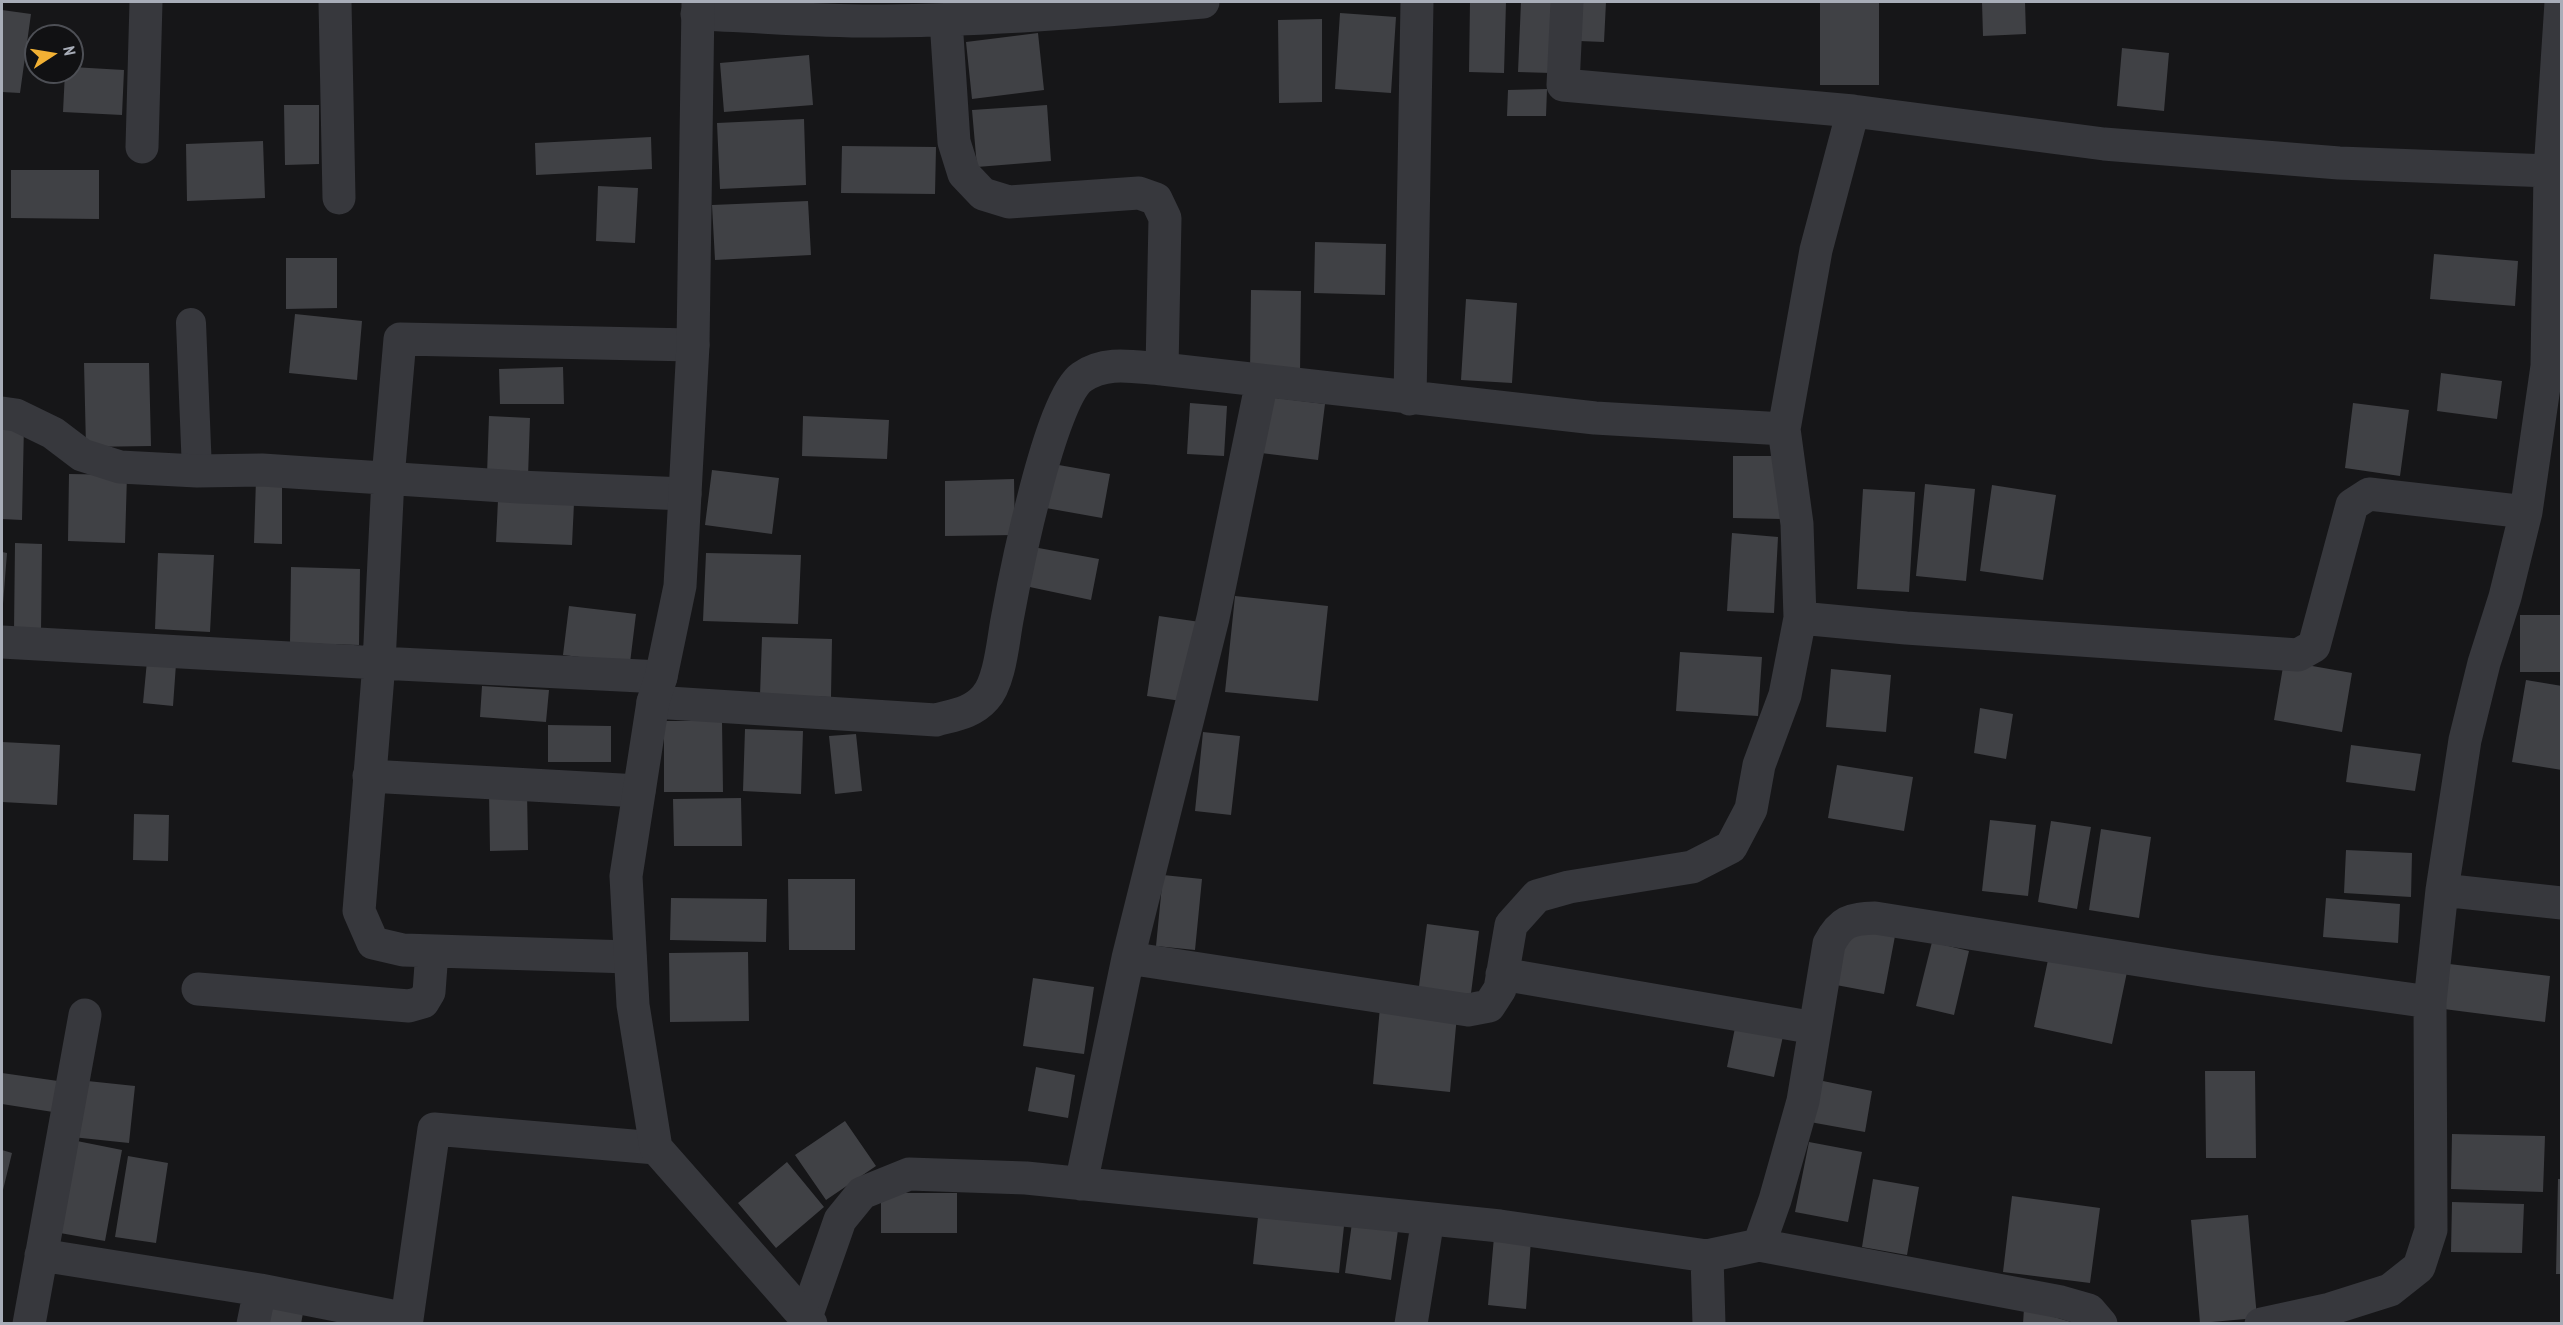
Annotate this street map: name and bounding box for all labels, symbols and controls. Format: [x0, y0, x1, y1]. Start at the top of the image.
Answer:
north arrow [24, 24, 84, 84]
text: N [59, 44, 80, 57]

